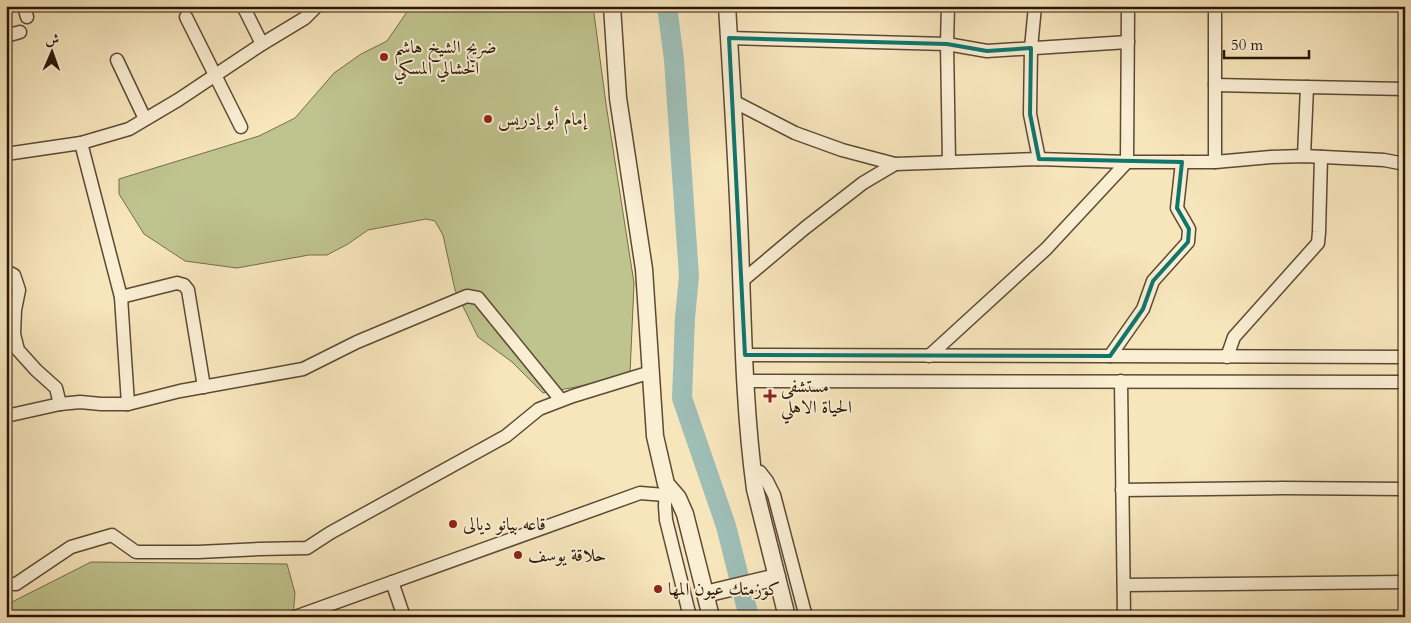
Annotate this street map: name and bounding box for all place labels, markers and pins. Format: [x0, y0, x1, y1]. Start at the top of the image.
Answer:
place label: ضريح الشيخ هاشم الخشالي المسكي [394, 35, 497, 85]
marker: ضريح الشيخ هاشم الخشالي المسكي [378, 51, 390, 63]
place label: إمام أبو إدريس [498, 106, 588, 135]
marker: إمام أبو إدريس [482, 113, 494, 125]
place label: مستشفى الحياة الاهلي [781, 374, 852, 424]
marker: مستشفى الحياة الاهلي [763, 389, 777, 403]
place label: قاعه بيانو ديالى [463, 512, 546, 537]
marker: قاعه بيانو ديالى [447, 518, 459, 530]
place label: حلاقة يوسف [528, 543, 606, 568]
marker: حلاقة يوسف [512, 549, 524, 561]
place label: كوزمتك عيون المها [668, 577, 780, 602]
marker: كوزمتك عيون المها [652, 583, 664, 595]

